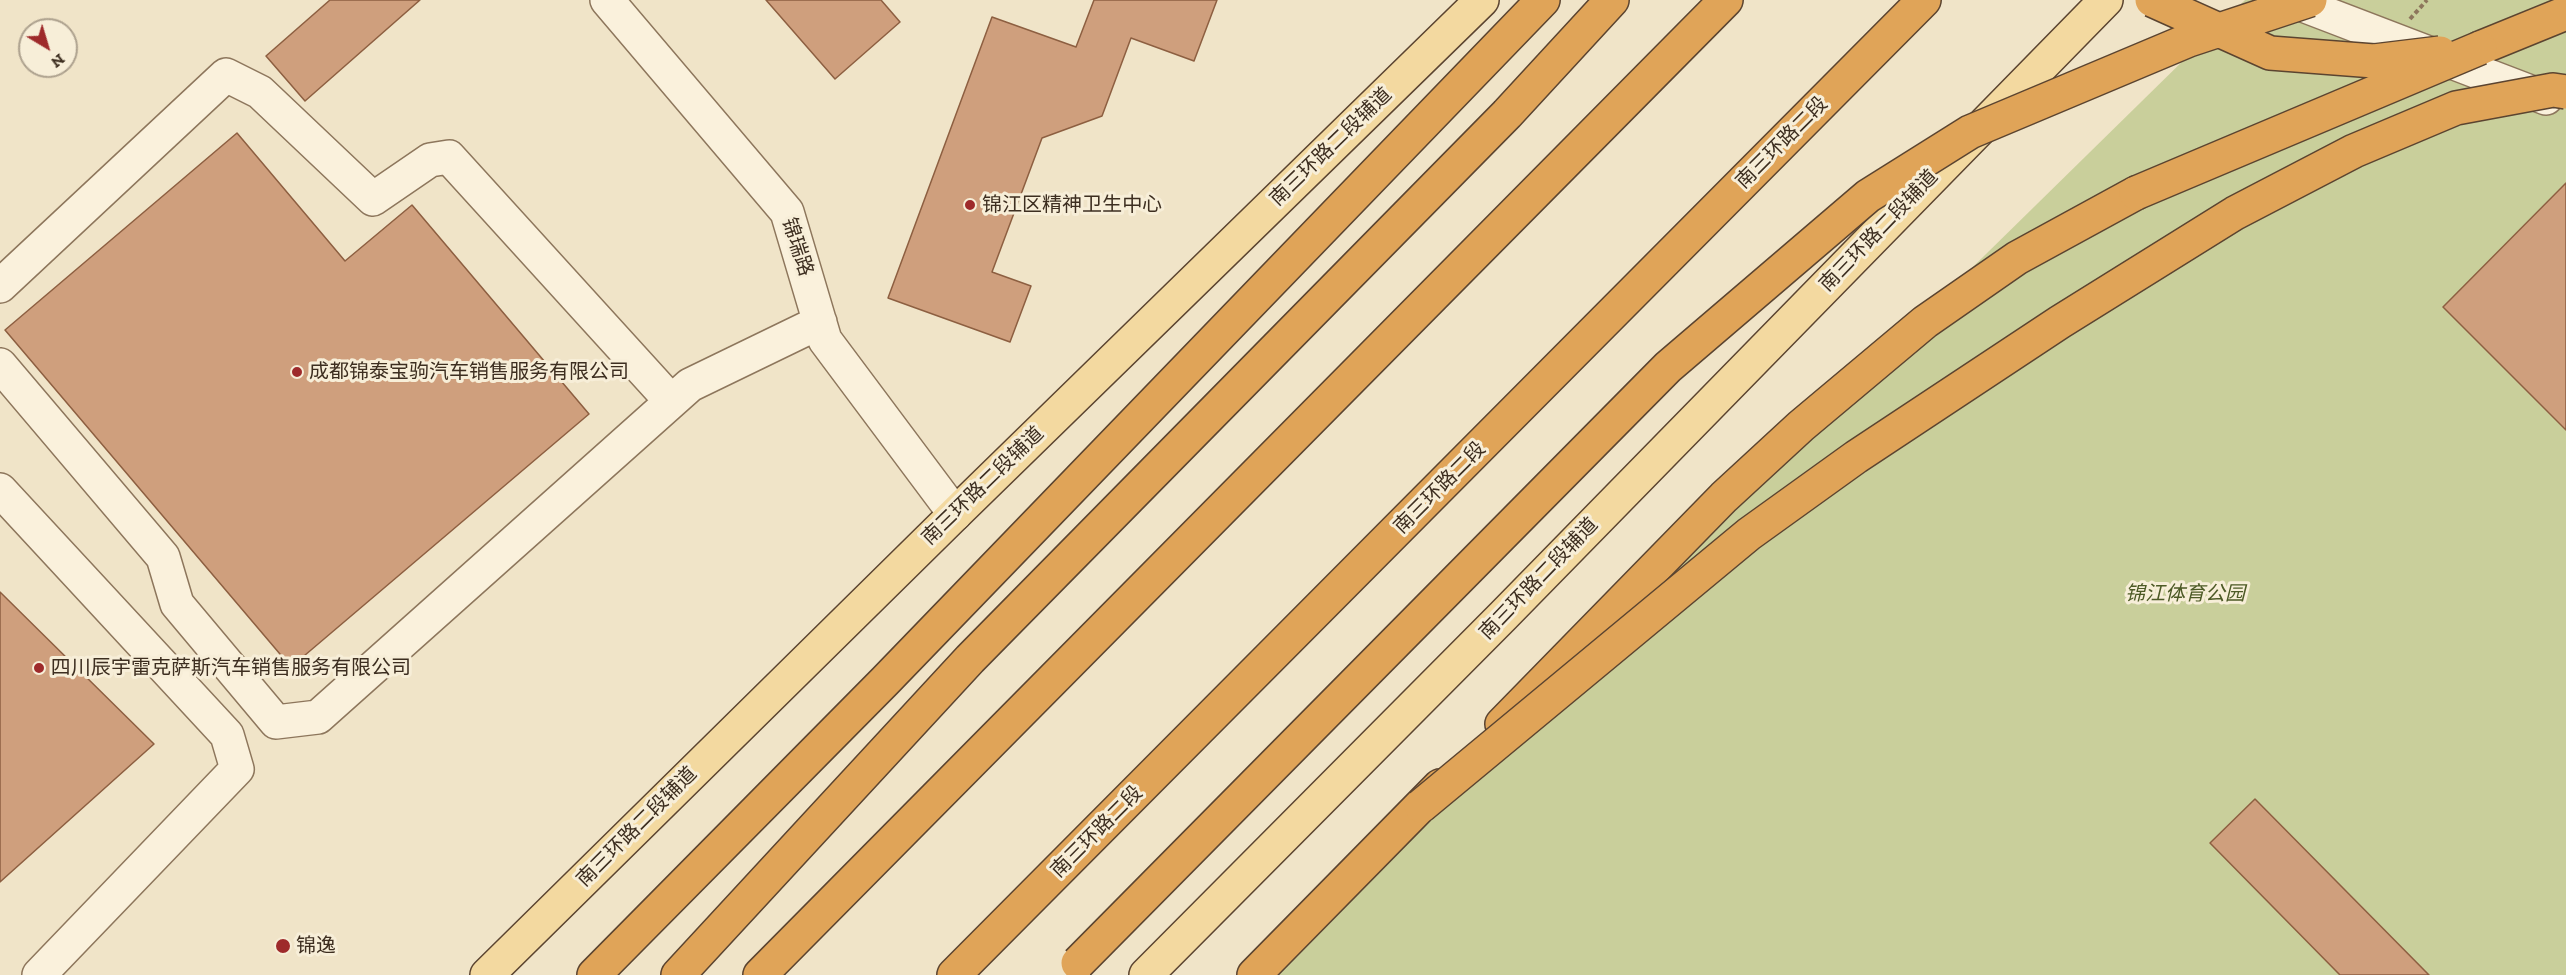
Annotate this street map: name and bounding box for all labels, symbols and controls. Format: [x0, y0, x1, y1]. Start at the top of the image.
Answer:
north arrow [18, 18, 78, 78]
text: N [48, 50, 69, 72]
street label: 南三环路二段辅道 [1265, 83, 1397, 211]
street label: 南三环路二段 [1731, 92, 1833, 194]
street label: 南三环路二段辅道 [1815, 165, 1943, 297]
place label: 锦江区精神卫生中心 [982, 193, 1162, 217]
marker: 锦江区精神卫生中心 [963, 198, 977, 212]
street label: 锦瑞路 [776, 215, 818, 279]
place label: 成都锦泰宝驹汽车销售服务有限公司 [309, 360, 629, 384]
marker: 成都锦泰宝驹汽车销售服务有限公司 [290, 365, 304, 379]
street label: 南三环路二段辅道 [917, 422, 1049, 550]
street label: 南三环路二段 [1389, 437, 1491, 539]
street label: 南三环路二段辅道 [1475, 513, 1603, 645]
park label: 锦江体育公园 [2125, 582, 2245, 606]
place label: 四川辰宇雷克萨斯汽车销售服务有限公司 [51, 656, 411, 680]
marker: 四川辰宇雷克萨斯汽车销售服务有限公司 [32, 661, 46, 675]
street label: 南三环路二段辅道 [572, 762, 702, 892]
street label: 南三环路二段 [1046, 781, 1148, 883]
place label: 锦逸 [296, 934, 336, 958]
marker: 锦逸 [274, 937, 292, 955]

